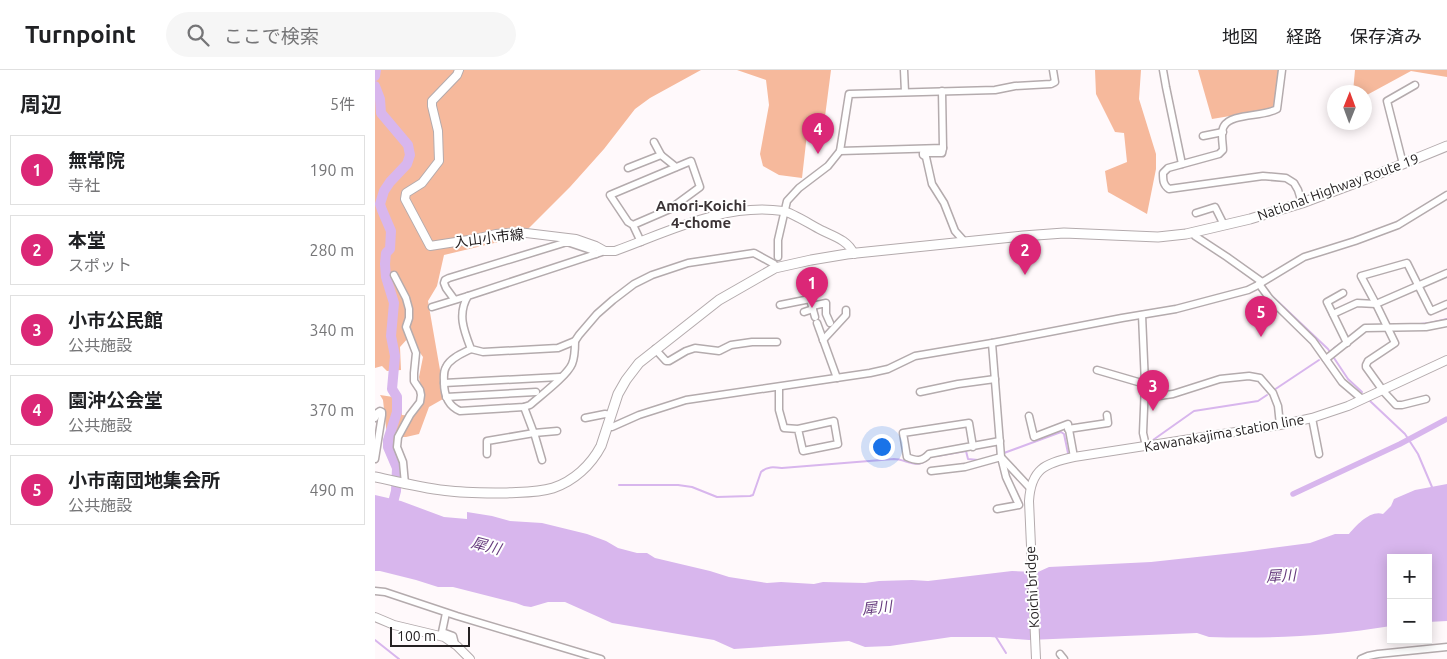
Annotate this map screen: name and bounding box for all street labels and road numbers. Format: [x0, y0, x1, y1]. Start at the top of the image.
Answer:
street label: National Highway Route 19 [1255, 150, 1421, 224]
street label: 入山小市線 [453, 226, 525, 250]
street label: Kawanakajima station line [1143, 411, 1305, 455]
street label: Koichi bridge [1022, 546, 1042, 628]

